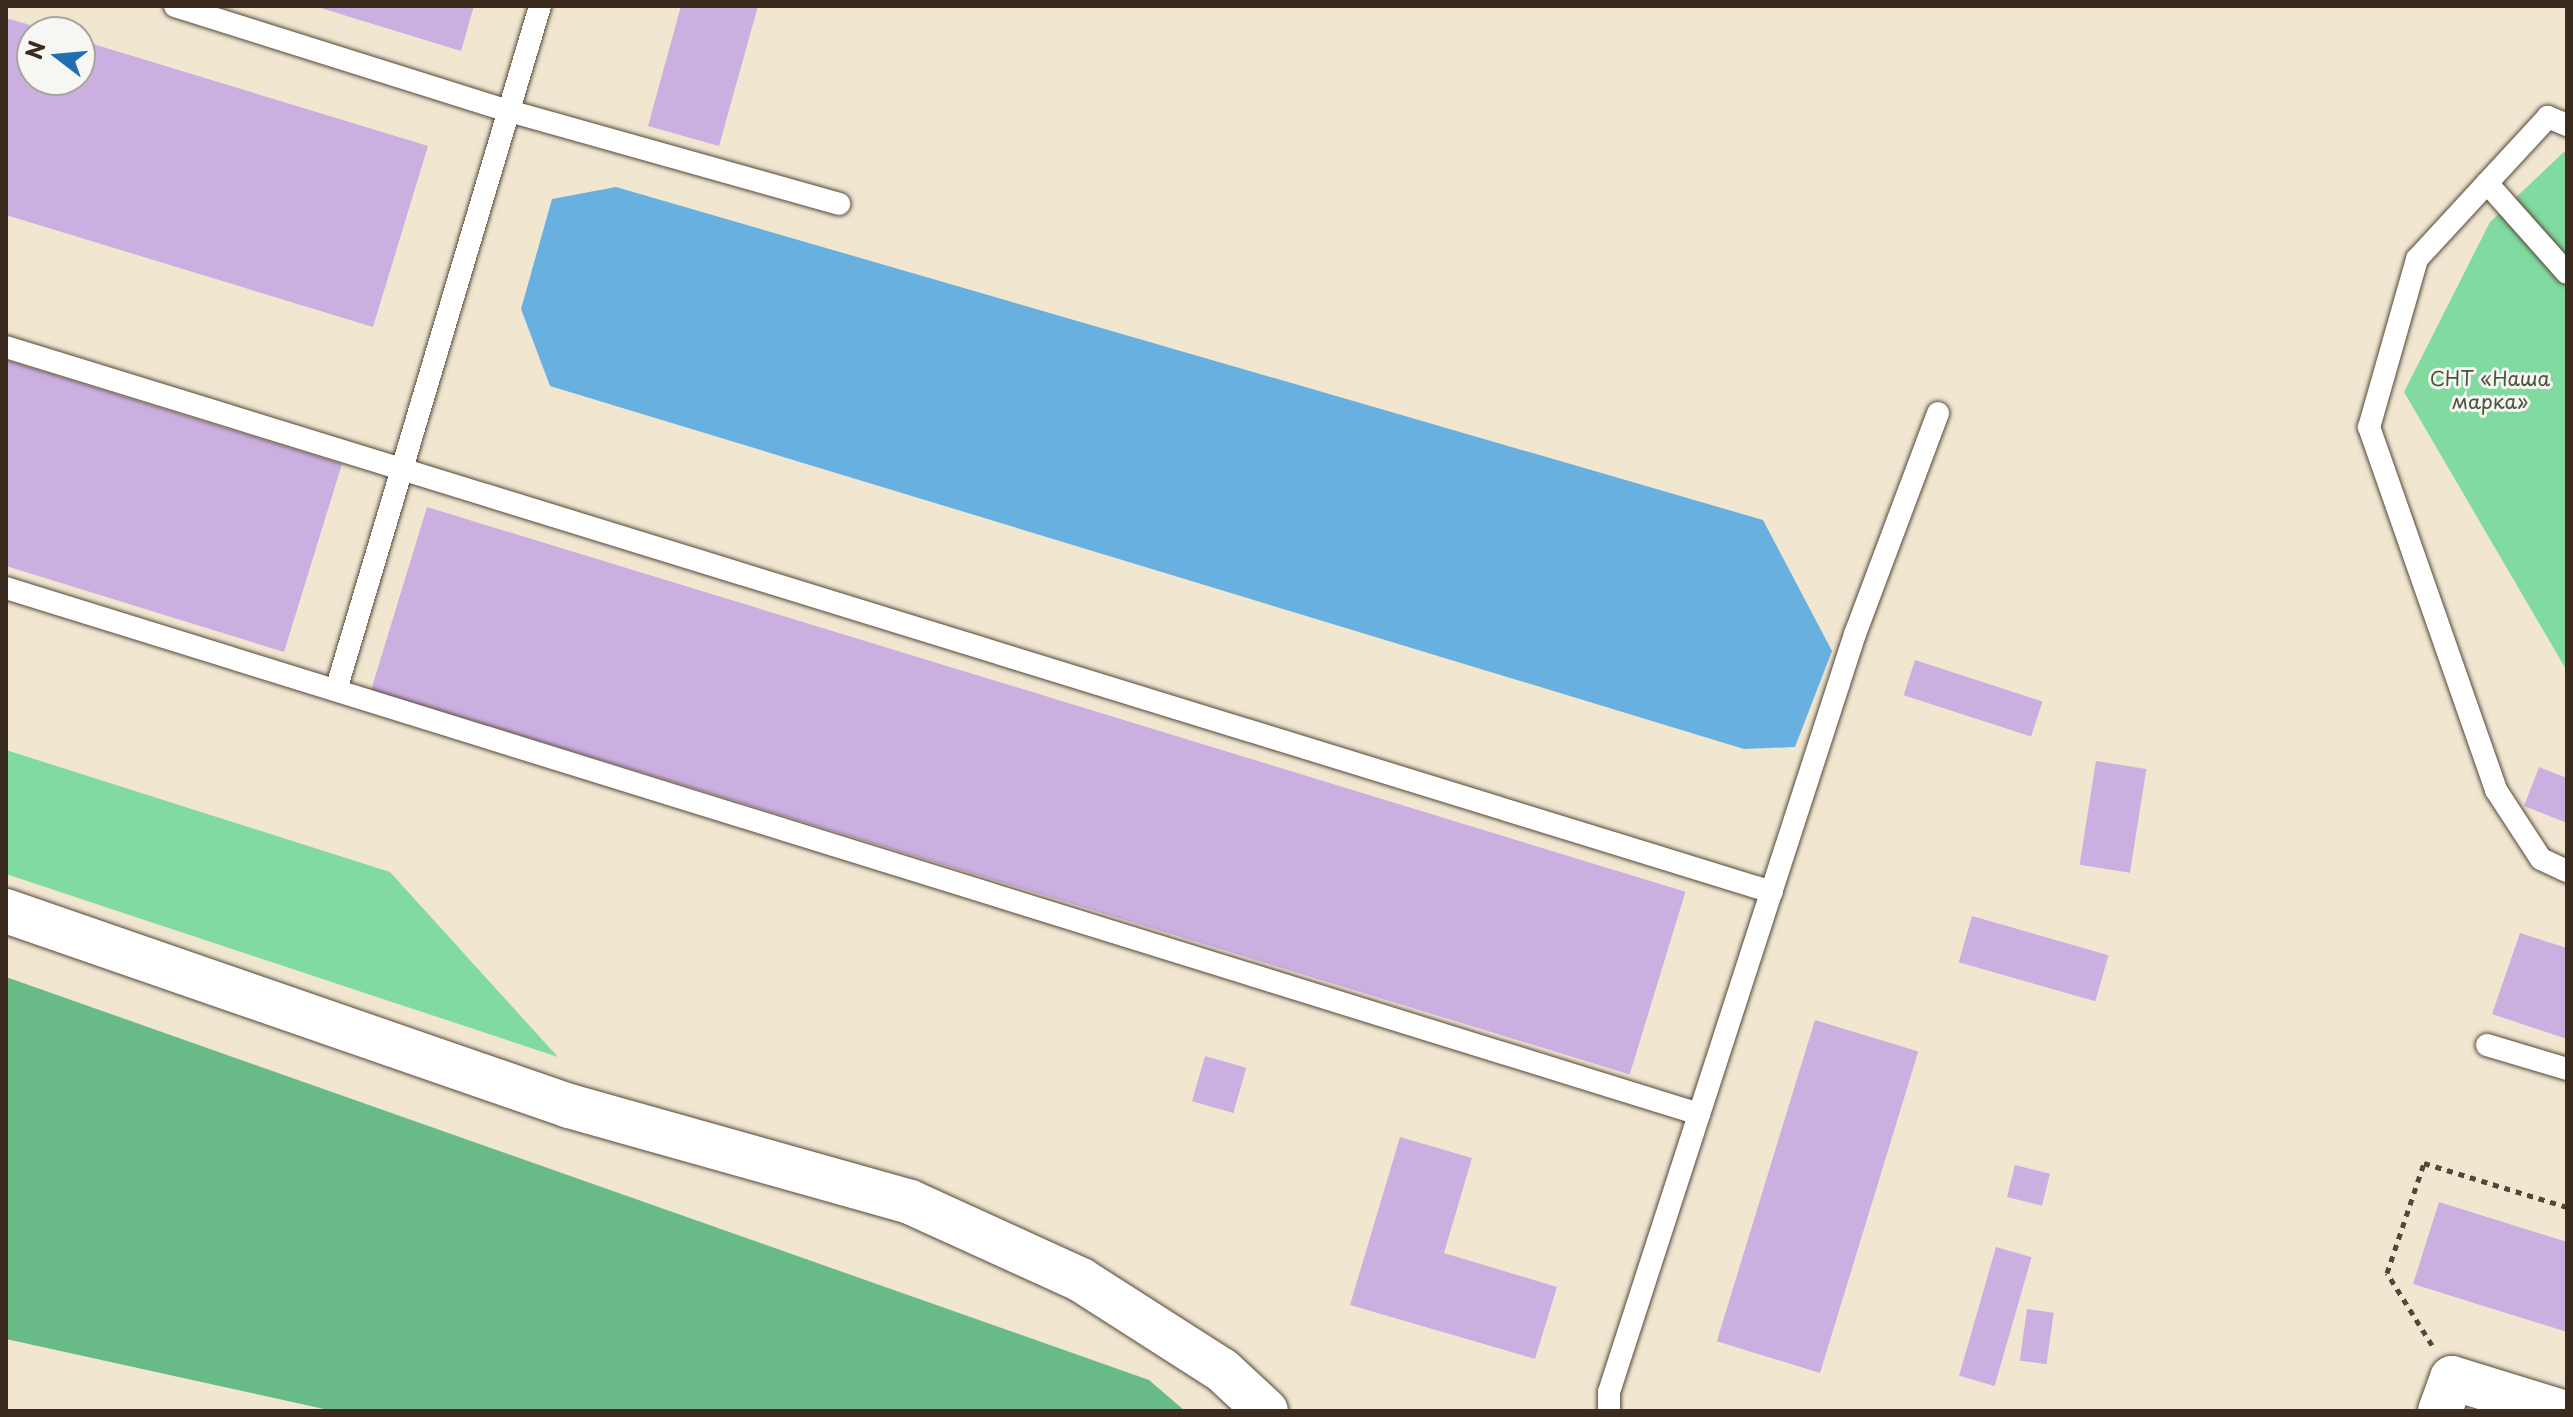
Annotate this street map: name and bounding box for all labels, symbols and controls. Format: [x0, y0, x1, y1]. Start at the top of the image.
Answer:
north arrow [16, 16, 96, 96]
text: N [16, 37, 53, 63]
park label: СНТ «Наша марка» [2430, 367, 2550, 414]

